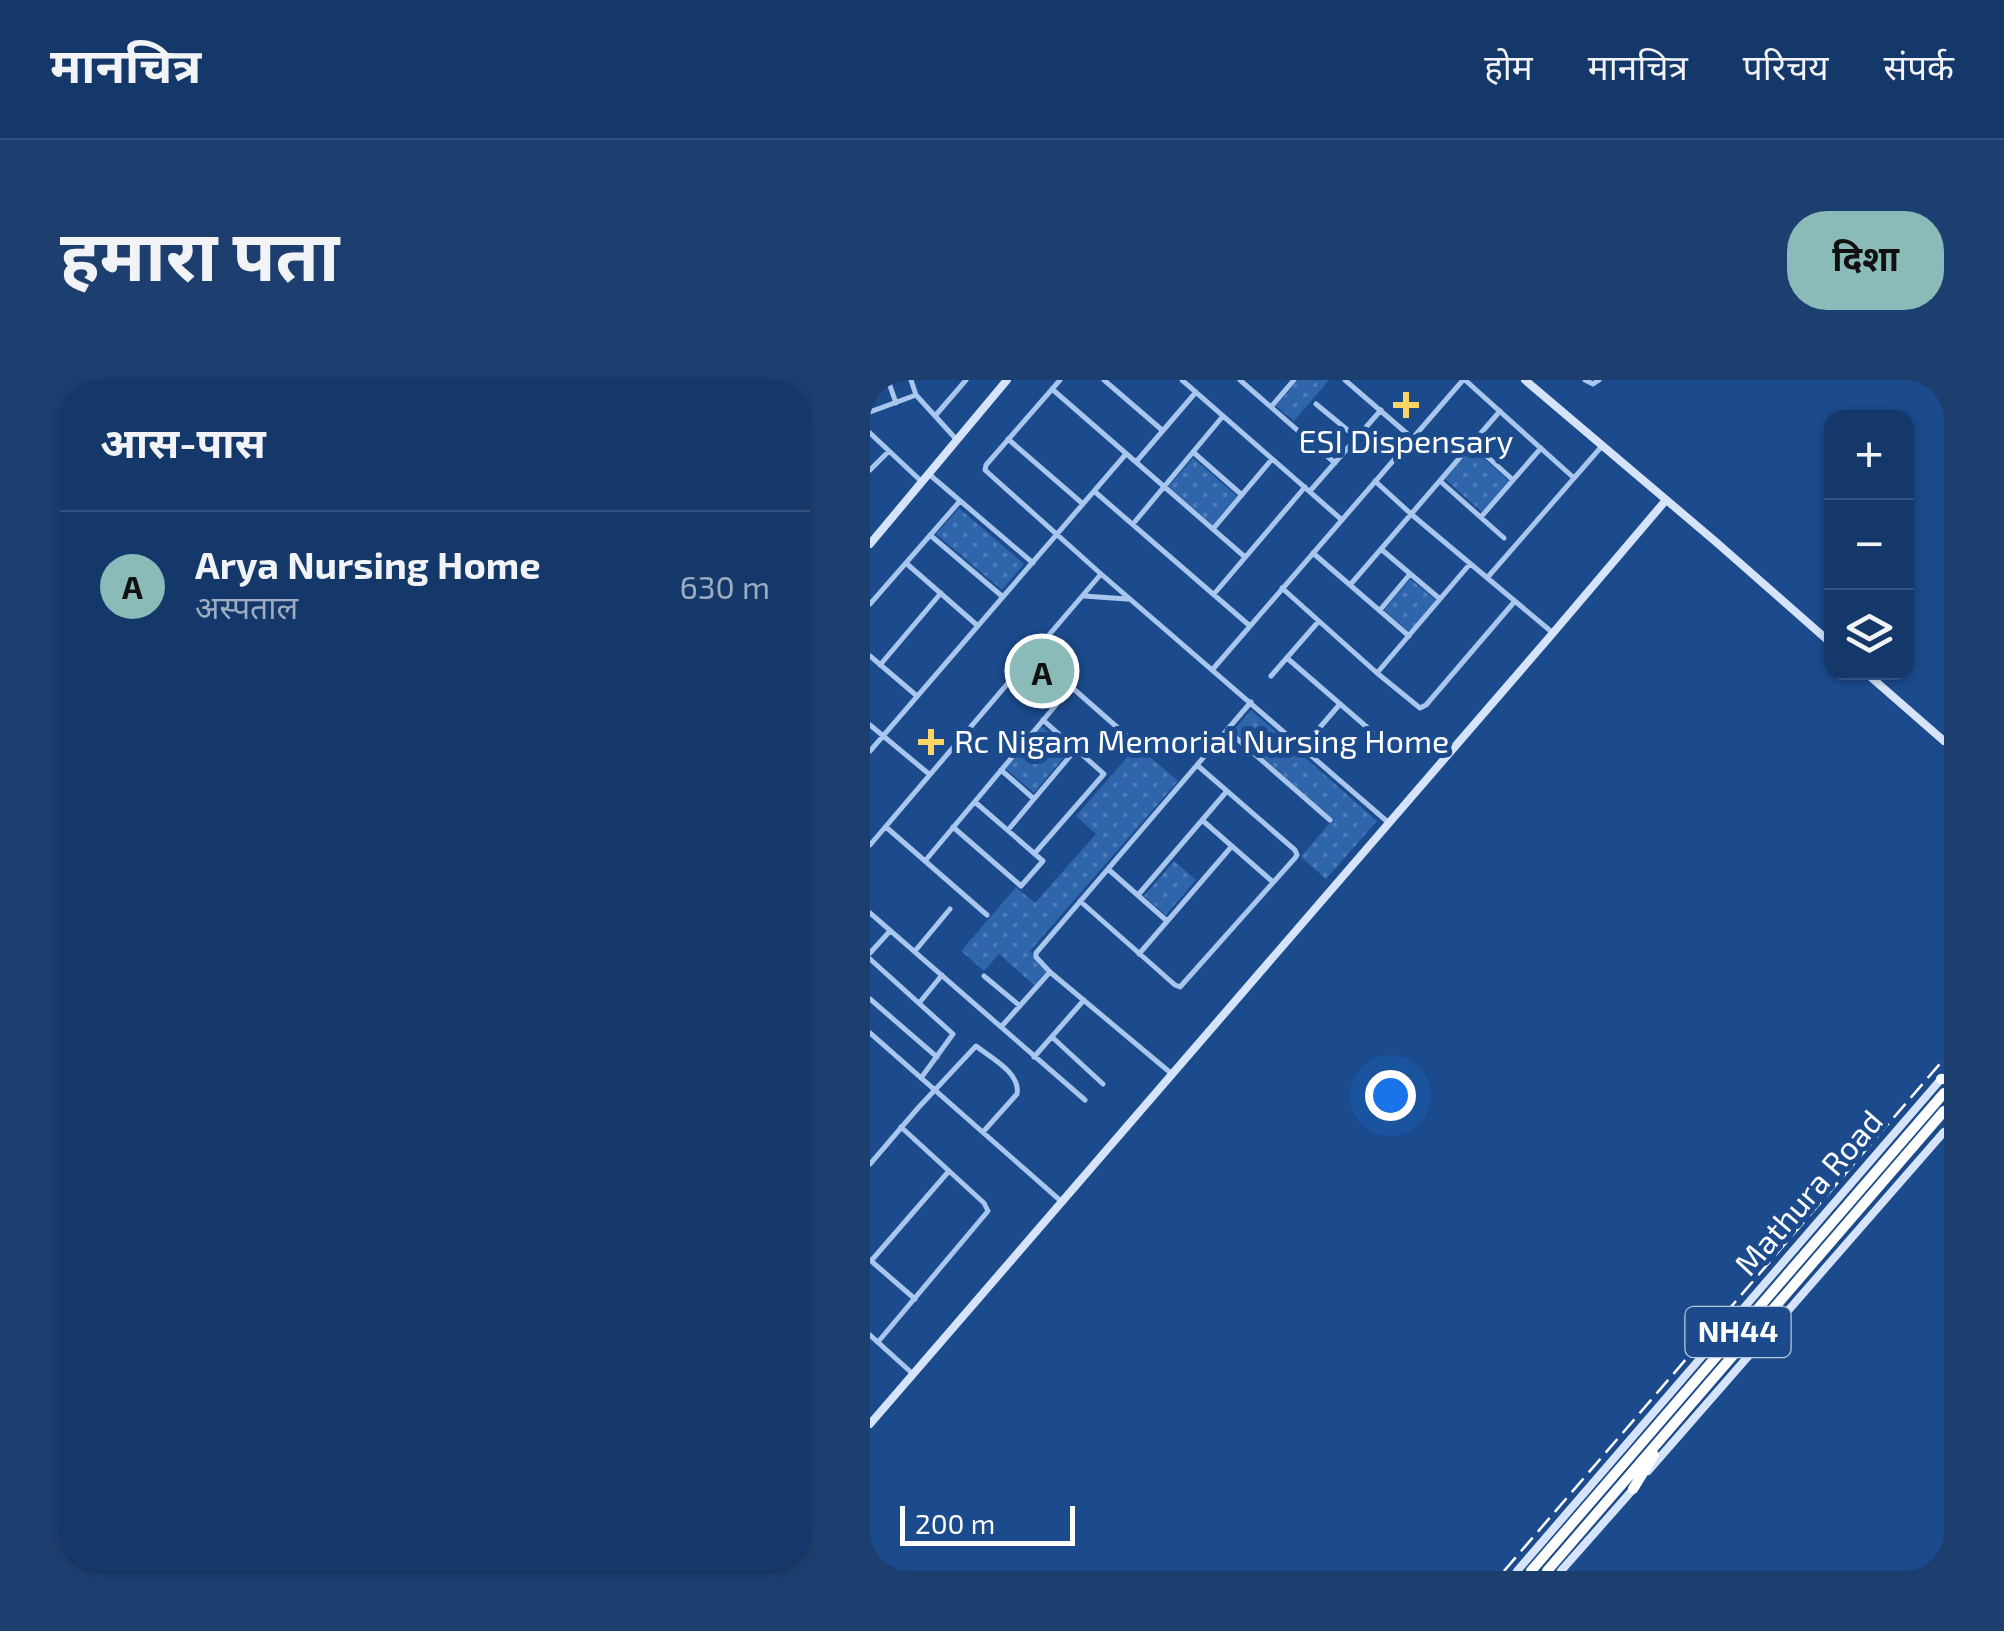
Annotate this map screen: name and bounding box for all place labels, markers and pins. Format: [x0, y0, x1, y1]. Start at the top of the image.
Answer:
marker: ESI Dispensary [1393, 392, 1419, 418]
place label: ESI Dispensary [1299, 421, 1513, 459]
pin: A [1010, 634, 1074, 708]
place label: Rc Nigam Memorial Nursing Home [954, 721, 1449, 759]
marker: Rc Nigam Memorial Nursing Home [918, 729, 944, 755]

